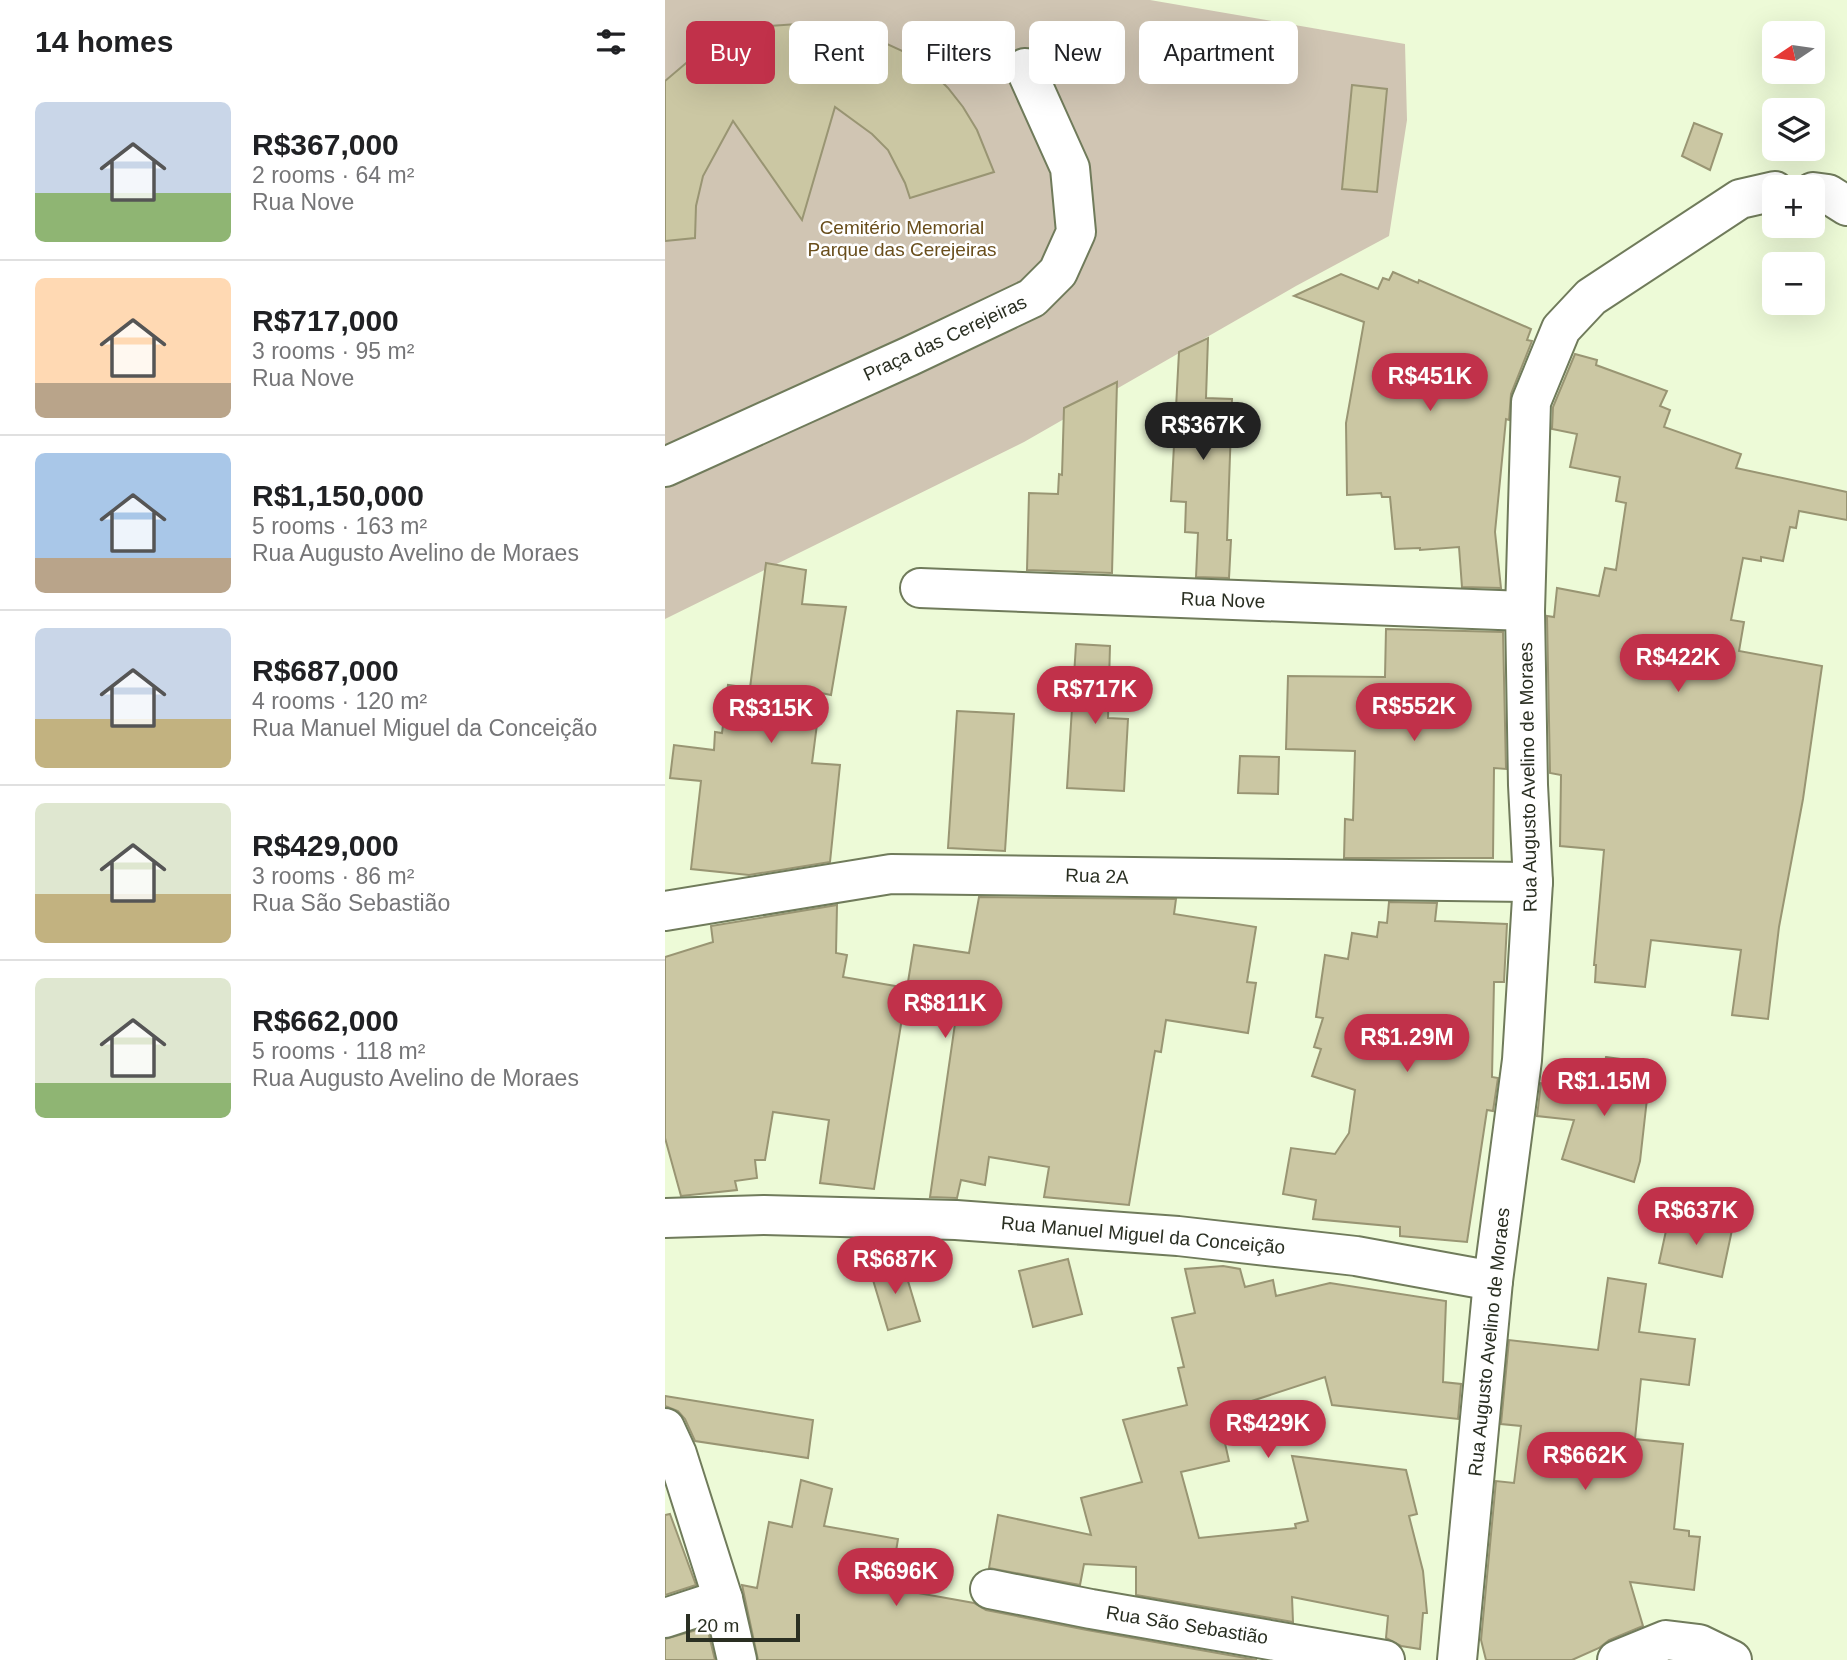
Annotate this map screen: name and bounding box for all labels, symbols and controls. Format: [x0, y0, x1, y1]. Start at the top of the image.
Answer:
chip: Buy [686, 21, 775, 84]
chip: Rent [789, 21, 888, 84]
chip: Filters [902, 21, 1015, 84]
chip: New [1029, 21, 1125, 84]
chip: Apartment [1139, 21, 1298, 84]
north arrow [1762, 21, 1825, 84]
map controls [1762, 21, 1825, 315]
icon: filters [592, 23, 630, 61]
text: 14 homes [35, 25, 173, 58]
button: layers [1762, 98, 1825, 161]
text: R$367,000 [252, 128, 399, 161]
icon: home [91, 130, 175, 214]
text: 2 rooms · 64 m² [252, 162, 414, 188]
button: + [1762, 175, 1825, 238]
text: Rua Nove [252, 189, 354, 215]
park label: Cemitério Memorial Parque das Cerejeiras [807, 217, 997, 260]
button: − [1762, 252, 1825, 315]
street label: Praça das Cerejeiras [860, 291, 1030, 385]
text: R$717,000 [252, 304, 399, 337]
icon: home [91, 306, 175, 390]
text: 3 rooms · 95 m² [252, 338, 414, 364]
pin: R$451K [1373, 354, 1487, 413]
text: R$451K [1388, 363, 1472, 389]
text: Rua Nove [252, 365, 354, 391]
pin: R$367K [1146, 402, 1260, 462]
text: R$367K [1161, 412, 1245, 438]
text: R$1,150,000 [252, 479, 424, 512]
icon: home [91, 481, 175, 565]
text: 5 rooms · 163 m² [252, 513, 427, 539]
text: Rua Augusto Avelino de Moraes [252, 540, 579, 566]
street label: Rua Nove [1180, 588, 1266, 612]
pin: R$422K [1621, 634, 1735, 694]
street label: Rua Augusto Avelino de Moraes [1515, 642, 1541, 912]
text: R$422K [1636, 644, 1720, 670]
text: R$687,000 [252, 654, 399, 687]
icon: home [91, 656, 175, 740]
pin: R$717K [1038, 666, 1152, 726]
text: R$717K [1053, 676, 1137, 702]
pin: R$552K [1357, 684, 1471, 743]
pin: R$315K [714, 686, 828, 745]
text: 4 rooms · 120 m² [252, 688, 427, 714]
text: R$552K [1372, 693, 1456, 719]
text: R$315K [729, 695, 813, 721]
text: Rua Manuel Miguel da Conceição [252, 715, 597, 741]
text: R$429,000 [252, 829, 399, 862]
icon: home [91, 831, 175, 915]
text: 3 rooms · 86 m² [252, 863, 414, 889]
street label: Rua 2A [1065, 864, 1129, 888]
text: Rua São Sebastião [252, 890, 450, 916]
pin: R$811K [888, 981, 1002, 1040]
text: R$811K [903, 990, 987, 1016]
text: R$662,000 [252, 1004, 399, 1037]
icon: home [91, 1006, 175, 1090]
pin: R$1.29M [1342, 1014, 1472, 1074]
text: R$1.29M [1360, 1024, 1454, 1050]
text: 5 rooms · 118 m² [252, 1038, 425, 1064]
pin: R$1.15M [1539, 1058, 1669, 1118]
text: Rua Augusto Avelino de Moraes [252, 1065, 579, 1091]
text: R$1.15M [1557, 1068, 1651, 1094]
pin: R$637K [1639, 1188, 1753, 1247]
text: R$637K [1654, 1197, 1738, 1223]
street label: Rua Augusto Avelino de Moraes [1464, 1207, 1514, 1477]
street label: Rua Manuel Miguel da Conceição [1000, 1212, 1286, 1258]
pin: R$687K [838, 1236, 952, 1296]
text: R$687K [853, 1246, 937, 1272]
pin: R$429K [1211, 1400, 1325, 1460]
text: R$429K [1226, 1410, 1310, 1436]
pin: R$662K [1528, 1432, 1642, 1492]
text: R$662K [1543, 1442, 1627, 1468]
pin: R$696K [839, 1548, 953, 1608]
text: R$696K [854, 1558, 938, 1584]
street label: Rua São Sebastião [1104, 1602, 1270, 1648]
scale bar [686, 1611, 800, 1643]
text: 20 m [697, 1615, 739, 1636]

